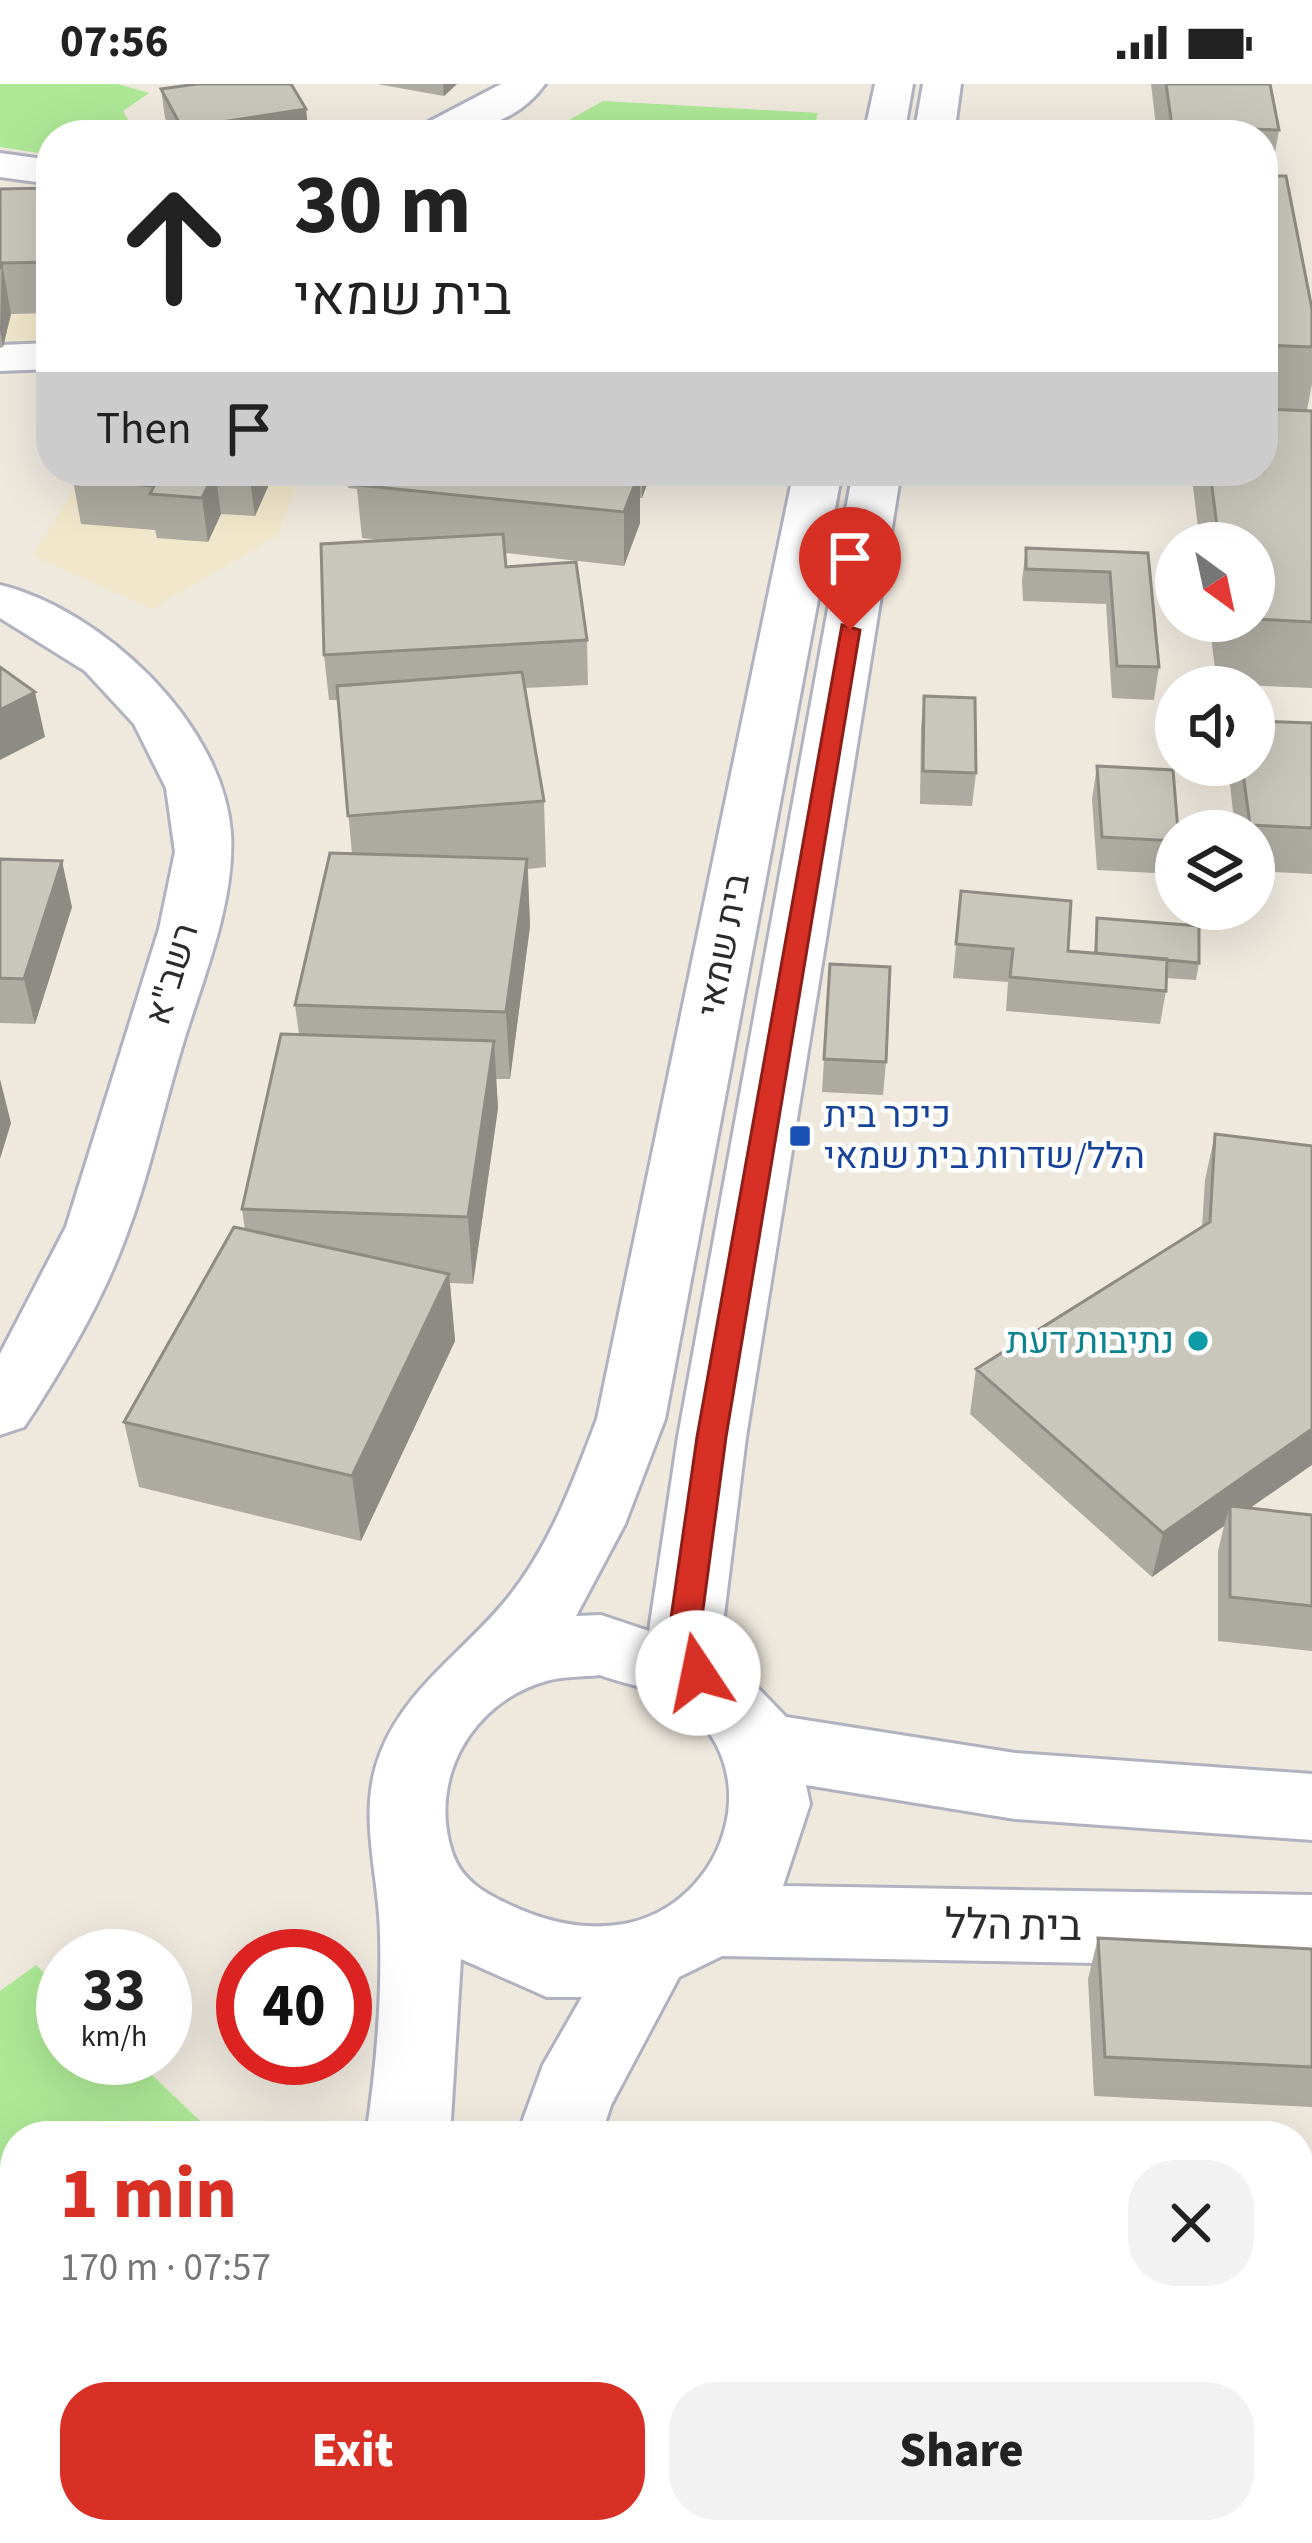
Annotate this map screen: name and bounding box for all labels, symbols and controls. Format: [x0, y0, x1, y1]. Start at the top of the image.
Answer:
text: 07:56 [60, 10, 169, 74]
text: 30 m [294, 146, 472, 266]
icon: ahead [96, 168, 252, 324]
text: בית שמאי [294, 259, 511, 336]
icon: arrive [216, 396, 282, 462]
text: Then [96, 397, 192, 461]
pin [799, 507, 901, 630]
north arrow [1155, 522, 1275, 642]
map controls [1155, 522, 1275, 930]
icon: arrive [817, 525, 883, 591]
button: sound [1155, 666, 1275, 786]
button: layers [1155, 810, 1275, 930]
street label: בית שמאי [685, 869, 763, 1021]
street label: רשב"א [132, 917, 212, 1031]
place label: כיכר בית הלל/שדרות בית שמאי [824, 1090, 1145, 1182]
marker: כיכר בית הלל/שדרות בית שמאי [787, 1123, 813, 1149]
place label: נתיבות דעת [1006, 1316, 1174, 1367]
marker: נתיבות דעת [1185, 1328, 1211, 1354]
position arrow [635, 1610, 761, 1736]
street label: בית הלל [944, 1895, 1082, 1957]
speed limit sign: 40 [216, 1929, 372, 2085]
text: 33 [82, 1949, 146, 2034]
text: km/h [81, 2015, 147, 2058]
text: 1 min [60, 2143, 237, 2246]
button: close [1128, 2160, 1254, 2286]
text: 170 m · 07:57 [60, 2240, 271, 2296]
button: Exit [60, 2382, 645, 2520]
button: Share [669, 2382, 1254, 2520]

